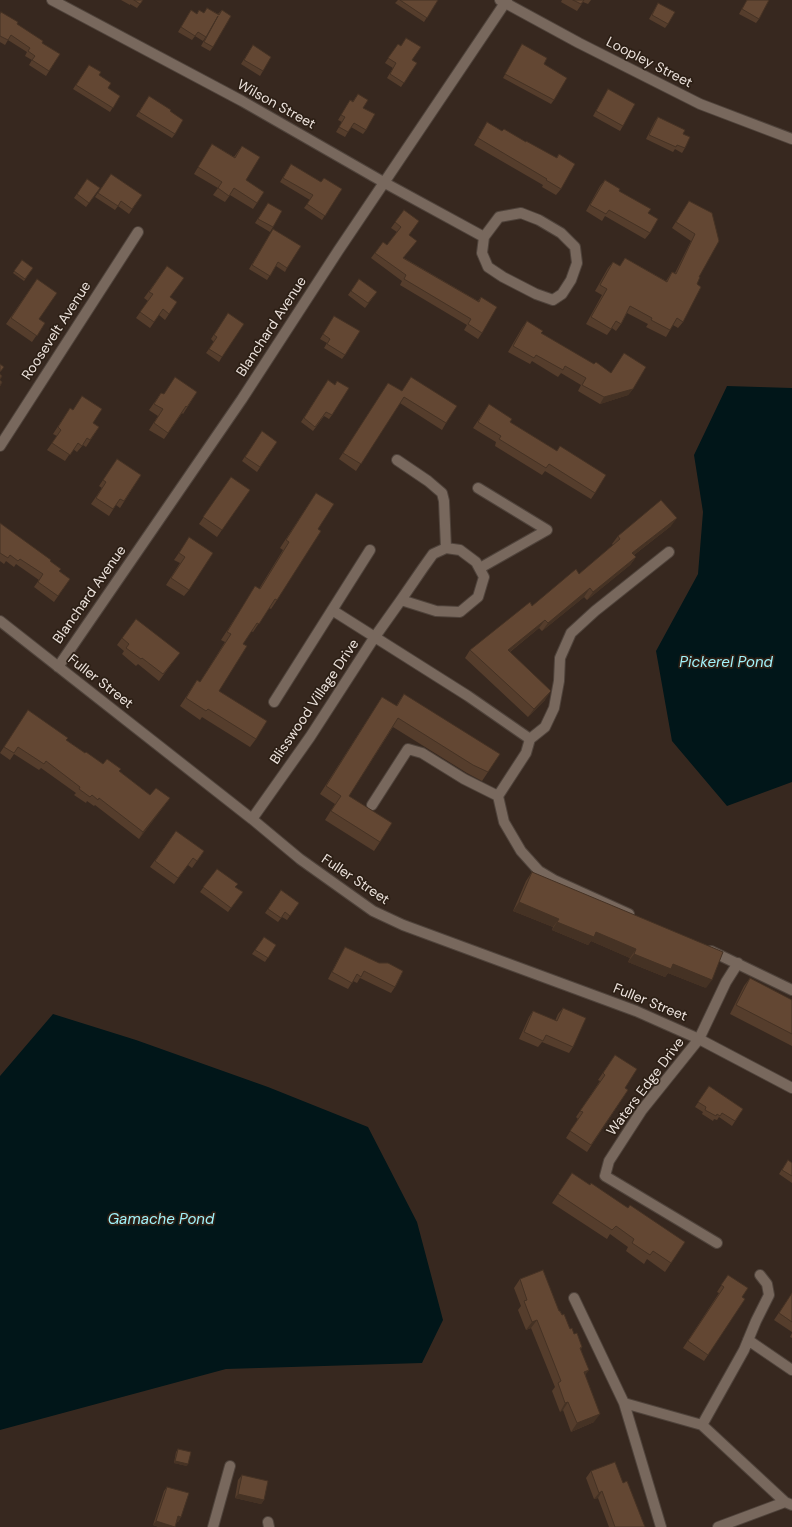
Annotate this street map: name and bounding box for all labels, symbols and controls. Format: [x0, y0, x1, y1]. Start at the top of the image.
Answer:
street label: Loopley Street [603, 34, 695, 92]
street label: Wilson Street [234, 77, 318, 133]
street label: Blanchard Avenue [233, 274, 311, 380]
street label: Roosevelt Avenue [19, 279, 95, 383]
street label: Blanchard Avenue [50, 543, 130, 647]
street label: Blisswood Village Drive [267, 636, 363, 768]
street label: Fuller Street [64, 651, 136, 713]
water label: Pickerel Pond [679, 654, 773, 672]
street label: Fuller Street [318, 851, 392, 909]
street label: Fuller Street [611, 981, 689, 1025]
street label: Waters Edge Drive [604, 1035, 688, 1139]
water label: Gamache Pond [108, 1211, 214, 1229]

